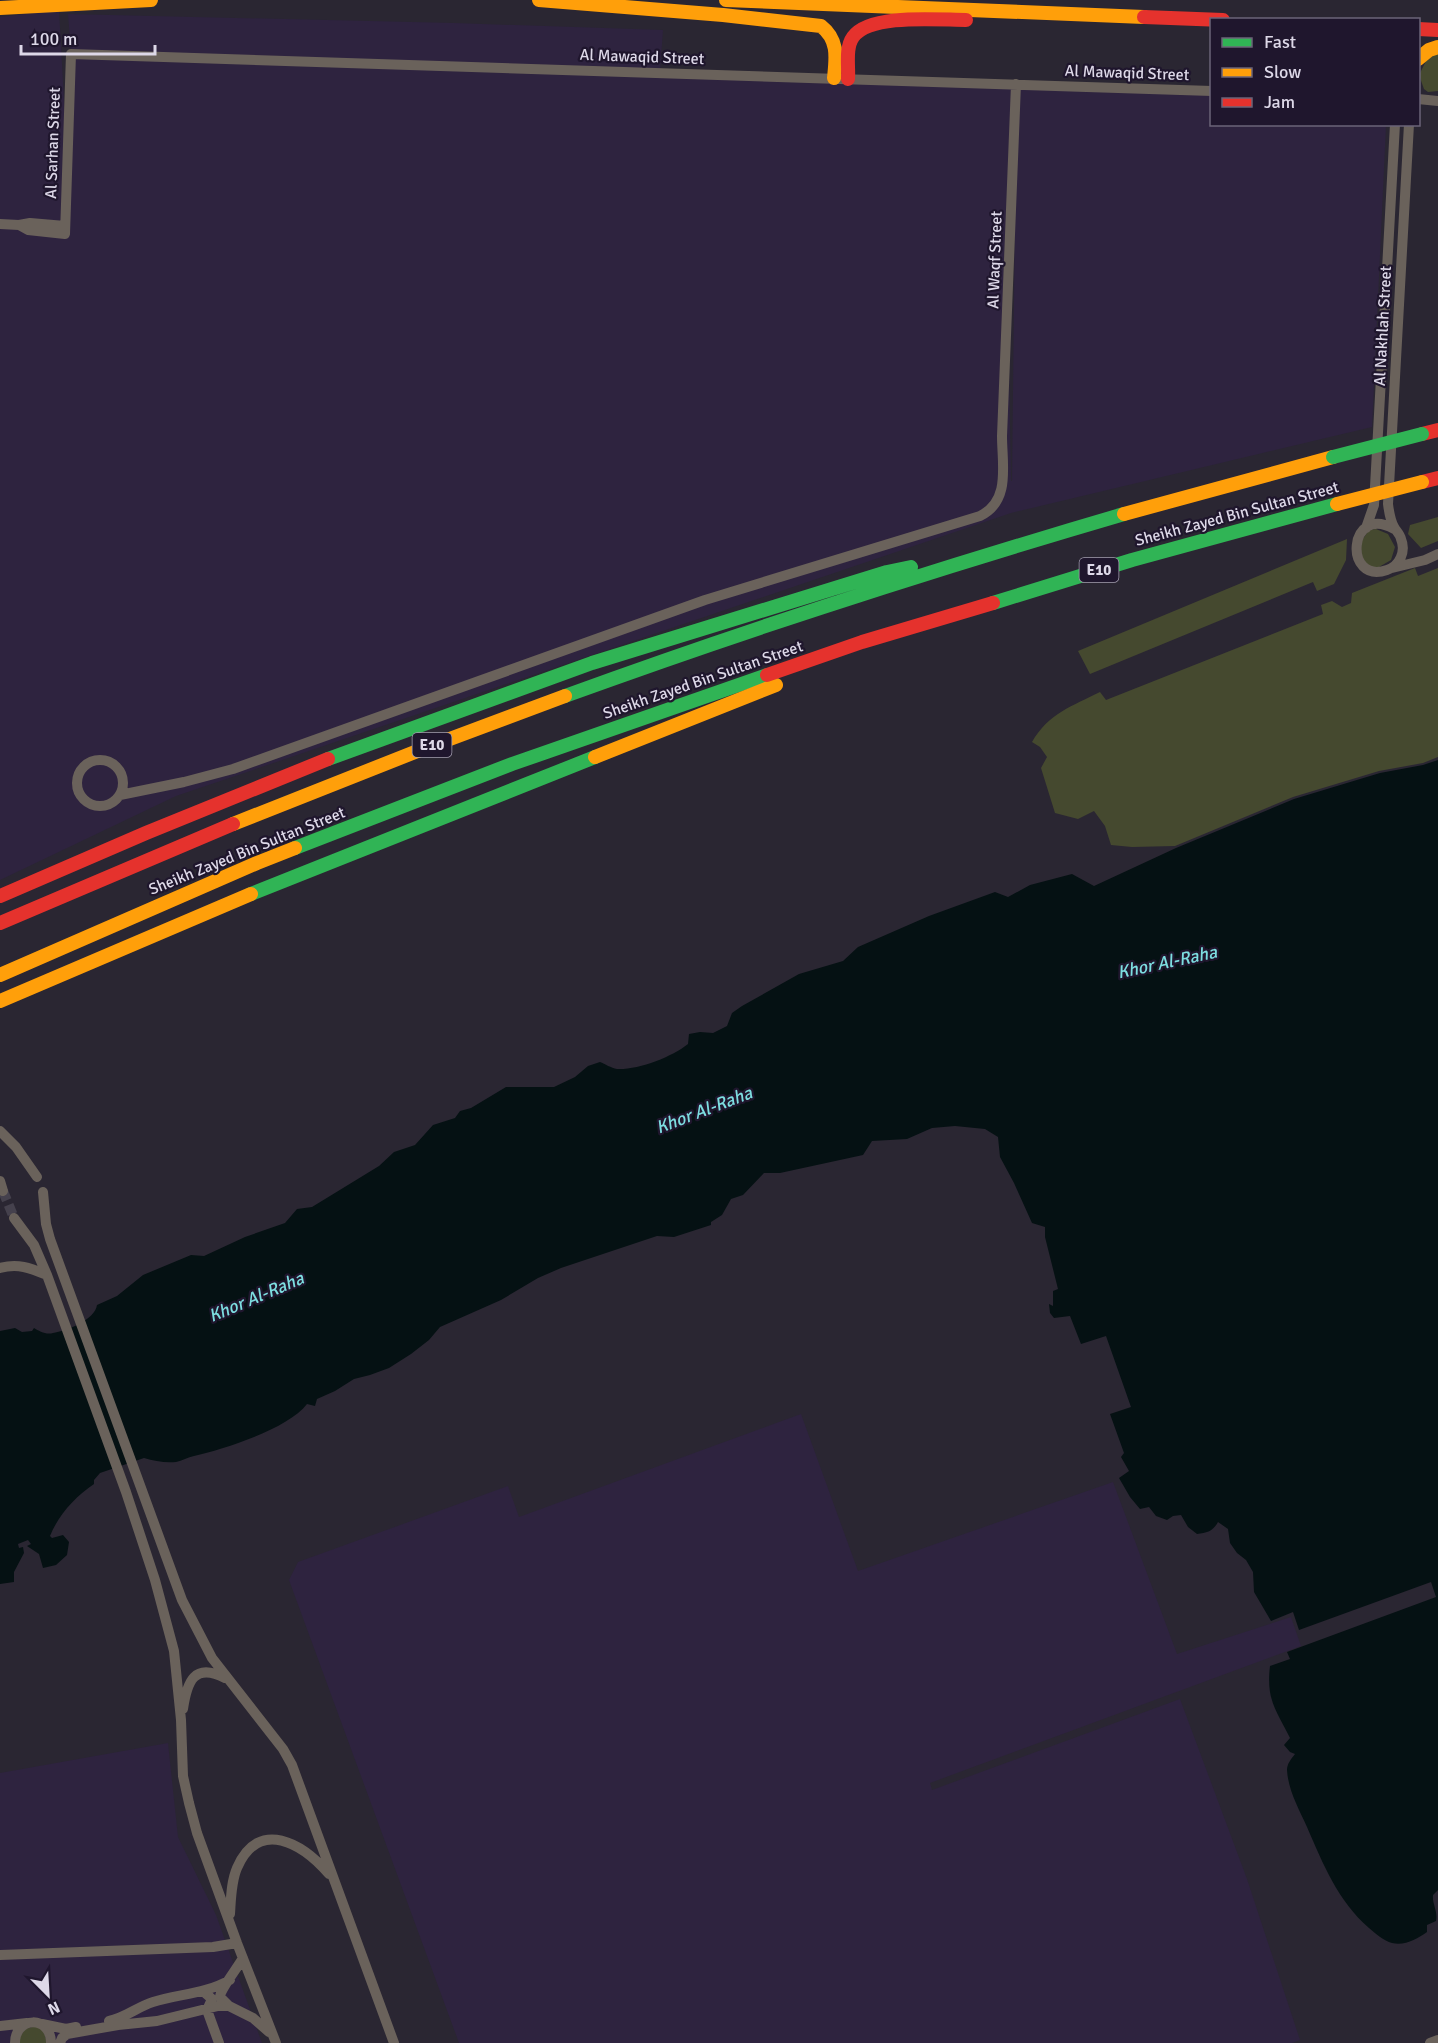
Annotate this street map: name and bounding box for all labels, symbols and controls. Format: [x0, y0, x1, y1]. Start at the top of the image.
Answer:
scale bar [21, 18, 154, 56]
legend [1210, 18, 1420, 126]
text: 100 m [30, 28, 77, 50]
text: Fast [1264, 31, 1296, 53]
street label: Al Mawaqid Street [579, 45, 705, 69]
street label: Al Mawaqid Street [1064, 61, 1190, 85]
text: Slow [1264, 61, 1301, 83]
street label: Al Sarhan Street [41, 87, 65, 199]
text: Jam [1264, 91, 1295, 113]
street label: Al Waqf Street [983, 210, 1007, 309]
street label: Al Nakhlah Street [1370, 265, 1396, 387]
street label: Sheikh Zayed Bin Sultan Street [1133, 477, 1341, 551]
road number: E10 [1080, 558, 1118, 582]
street label: Sheikh Zayed Bin Sultan Street [600, 636, 806, 724]
road number: E10 [412, 733, 452, 757]
street label: Sheikh Zayed Bin Sultan Street [146, 802, 349, 900]
water label: Khor Al-Raha [1115, 941, 1220, 983]
water label: Khor Al-Raha [653, 1081, 756, 1138]
water label: Khor Al-Raha [205, 1267, 308, 1327]
north arrow [18, 1965, 78, 2025]
text: N [45, 1996, 63, 2019]

